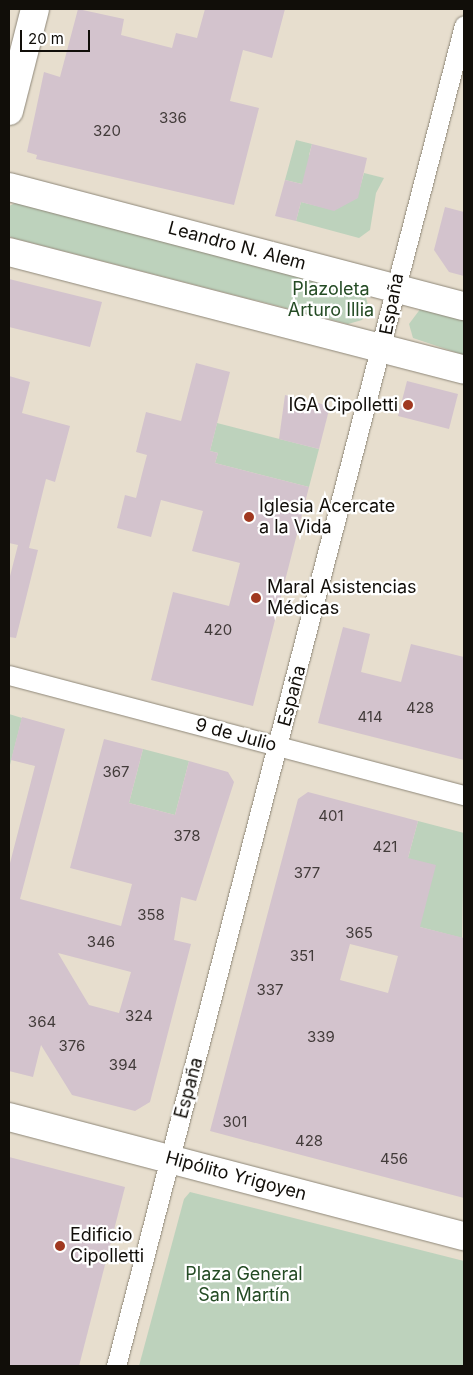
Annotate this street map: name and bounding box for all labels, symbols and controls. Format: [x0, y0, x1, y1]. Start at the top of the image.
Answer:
scale bar [22, 20, 92, 52]
text: 20 m [28, 29, 64, 48]
house number: 336 [159, 109, 187, 127]
house number: 320 [93, 122, 121, 140]
street label: Leandro N. Alem [166, 217, 308, 275]
street label: España [375, 271, 409, 337]
park label: Plazoleta Arturo Illia [288, 279, 374, 322]
place label: IGA Cipolletti [288, 394, 398, 416]
marker: IGA Cipolletti [402, 399, 414, 411]
place label: Iglesia Acercate a la Vida [259, 496, 395, 538]
marker: Iglesia Acercate a la Vida [243, 511, 255, 523]
place label: Maral Asistencias Médicas [267, 577, 417, 620]
marker: Maral Asistencias Médicas [249, 591, 263, 605]
house number: 420 [204, 621, 232, 639]
street label: España [273, 663, 311, 729]
house number: 428 [406, 699, 434, 717]
house number: 414 [357, 708, 383, 726]
street label: 9 de Julio [193, 714, 279, 756]
house number: 367 [102, 763, 130, 781]
house number: 401 [318, 807, 344, 825]
house number: 378 [174, 827, 200, 845]
house number: 421 [373, 838, 397, 856]
house number: 377 [294, 864, 320, 882]
house number: 358 [137, 906, 165, 924]
house number: 365 [345, 924, 373, 942]
house number: 346 [87, 933, 115, 951]
house number: 351 [290, 947, 314, 965]
house number: 337 [256, 981, 284, 999]
house number: 324 [125, 1007, 153, 1025]
house number: 364 [28, 1013, 56, 1031]
house number: 339 [307, 1028, 335, 1046]
house number: 376 [59, 1037, 85, 1055]
street label: España [170, 1055, 208, 1121]
house number: 394 [109, 1056, 137, 1074]
house number: 301 [223, 1113, 247, 1131]
house number: 428 [295, 1132, 323, 1150]
street label: Hipólito Yrigoyen [163, 1147, 309, 1205]
house number: 456 [380, 1150, 408, 1168]
place label: Edificio Cipolletti [70, 1225, 144, 1268]
marker: Edificio Cipolletti [54, 1240, 66, 1252]
park label: Plaza General San Martín [185, 1264, 303, 1306]

